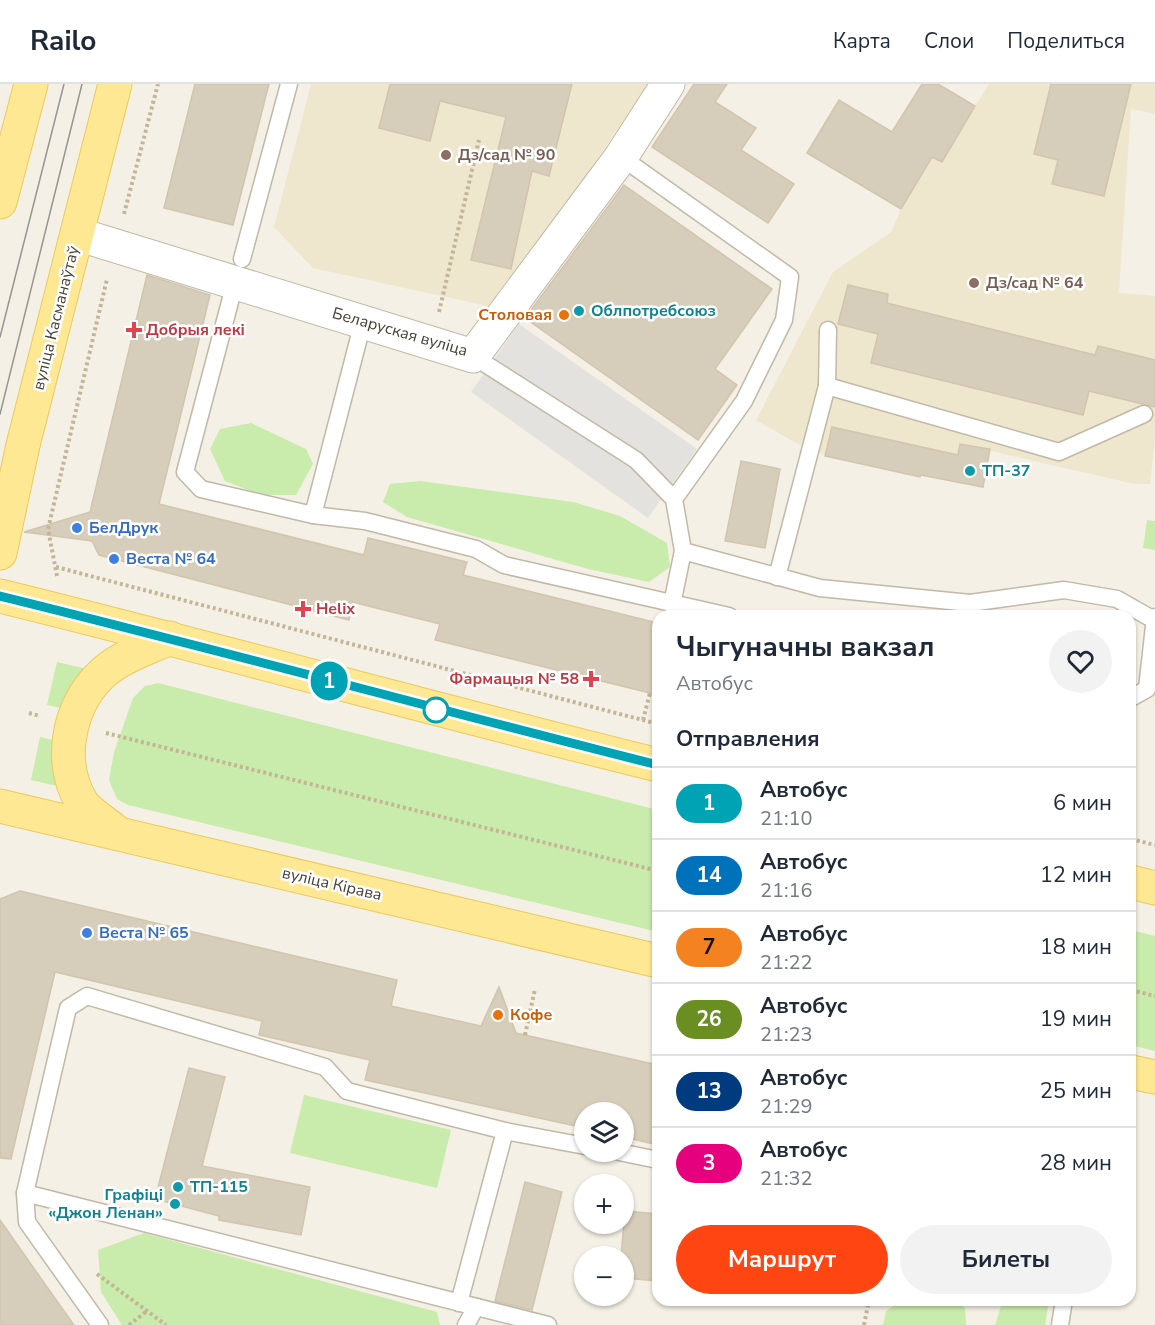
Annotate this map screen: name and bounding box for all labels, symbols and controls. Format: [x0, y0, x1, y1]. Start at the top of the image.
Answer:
text: Railo [30, 22, 96, 60]
text: Карта [833, 27, 891, 55]
text: Слои [924, 27, 974, 55]
text: Поделиться [1007, 27, 1125, 55]
place label: Дз/сад № 90 [458, 144, 555, 166]
marker: Дз/сад № 90 [439, 148, 453, 162]
street label: вуліца Касманаўтаў [27, 243, 85, 393]
place label: Дз/сад № 64 [986, 272, 1084, 294]
marker: Дз/сад № 64 [967, 276, 981, 290]
place label: Облпотребсоюз [591, 300, 716, 322]
street label: Беларуская вуліца [330, 302, 470, 362]
place label: Столовая [478, 304, 552, 326]
marker: Облпотребсоюз [572, 304, 586, 318]
marker: Столовая [557, 308, 571, 322]
place label: Добрыя лекі [146, 319, 245, 341]
marker: Добрыя лекі [127, 323, 141, 337]
place label: ТП-37 [982, 460, 1030, 482]
marker: ТП-37 [963, 464, 977, 478]
place label: БелДрук [89, 517, 159, 539]
marker: БелДрук [70, 521, 84, 535]
place label: Веста № 64 [126, 548, 216, 570]
marker: Веста № 64 [107, 552, 121, 566]
place label: Helix [316, 598, 355, 620]
marker: Helix [294, 600, 312, 618]
text: Чыгуначны вакзал [676, 628, 935, 666]
button: heart [1049, 630, 1112, 693]
line badge: 1 [310, 662, 348, 700]
text: 1 [323, 667, 335, 695]
place label: Фармацыя № 58 [449, 668, 579, 690]
text: Автобус [676, 670, 753, 697]
marker: Фармацыя № 58 [584, 672, 598, 686]
unlabelled marker [423, 697, 449, 723]
text: Отправления [676, 724, 820, 754]
text: Автобус [760, 775, 848, 805]
text: 6 мин [1053, 788, 1112, 818]
text: 1 [703, 789, 715, 817]
text: 21:10 [760, 805, 813, 832]
text: Автобус [760, 847, 848, 877]
text: 12 мин [1040, 860, 1112, 890]
text: 14 [696, 861, 722, 889]
street label: вуліца Кірава [280, 862, 384, 906]
text: 21:16 [760, 877, 813, 904]
text: Автобус [760, 919, 848, 949]
place label: Веста № 65 [99, 922, 189, 944]
marker: Веста № 65 [80, 926, 94, 940]
text: 18 мин [1040, 932, 1112, 962]
text: 7 [703, 933, 715, 961]
text: 21:22 [760, 949, 813, 976]
text: Автобус [760, 991, 848, 1021]
place label: Кофе [510, 1004, 553, 1026]
text: 19 мин [1040, 1004, 1112, 1034]
text: 26 [696, 1005, 722, 1033]
marker: Кофе [491, 1008, 505, 1022]
text: 21:23 [760, 1021, 813, 1048]
text: Автобус [760, 1063, 848, 1093]
text: 25 мин [1040, 1076, 1112, 1106]
text: 13 [696, 1077, 722, 1105]
text: 21:29 [760, 1093, 813, 1120]
map controls [574, 1102, 634, 1306]
button: layers [574, 1102, 634, 1162]
text: Автобус [760, 1135, 848, 1165]
text: 28 мин [1040, 1148, 1112, 1178]
text: 3 [703, 1149, 715, 1177]
text: 21:32 [760, 1165, 813, 1192]
button: + [574, 1174, 634, 1234]
place label: ТП-115 [190, 1176, 248, 1198]
marker: ТП-115 [171, 1180, 185, 1194]
place label: Графіці «Джон Ленан» [48, 1184, 163, 1224]
marker: Графіці «Джон Ленан» [168, 1197, 182, 1211]
button: Маршрут [676, 1225, 888, 1294]
button: Билеты [900, 1225, 1112, 1294]
button: − [574, 1246, 634, 1306]

